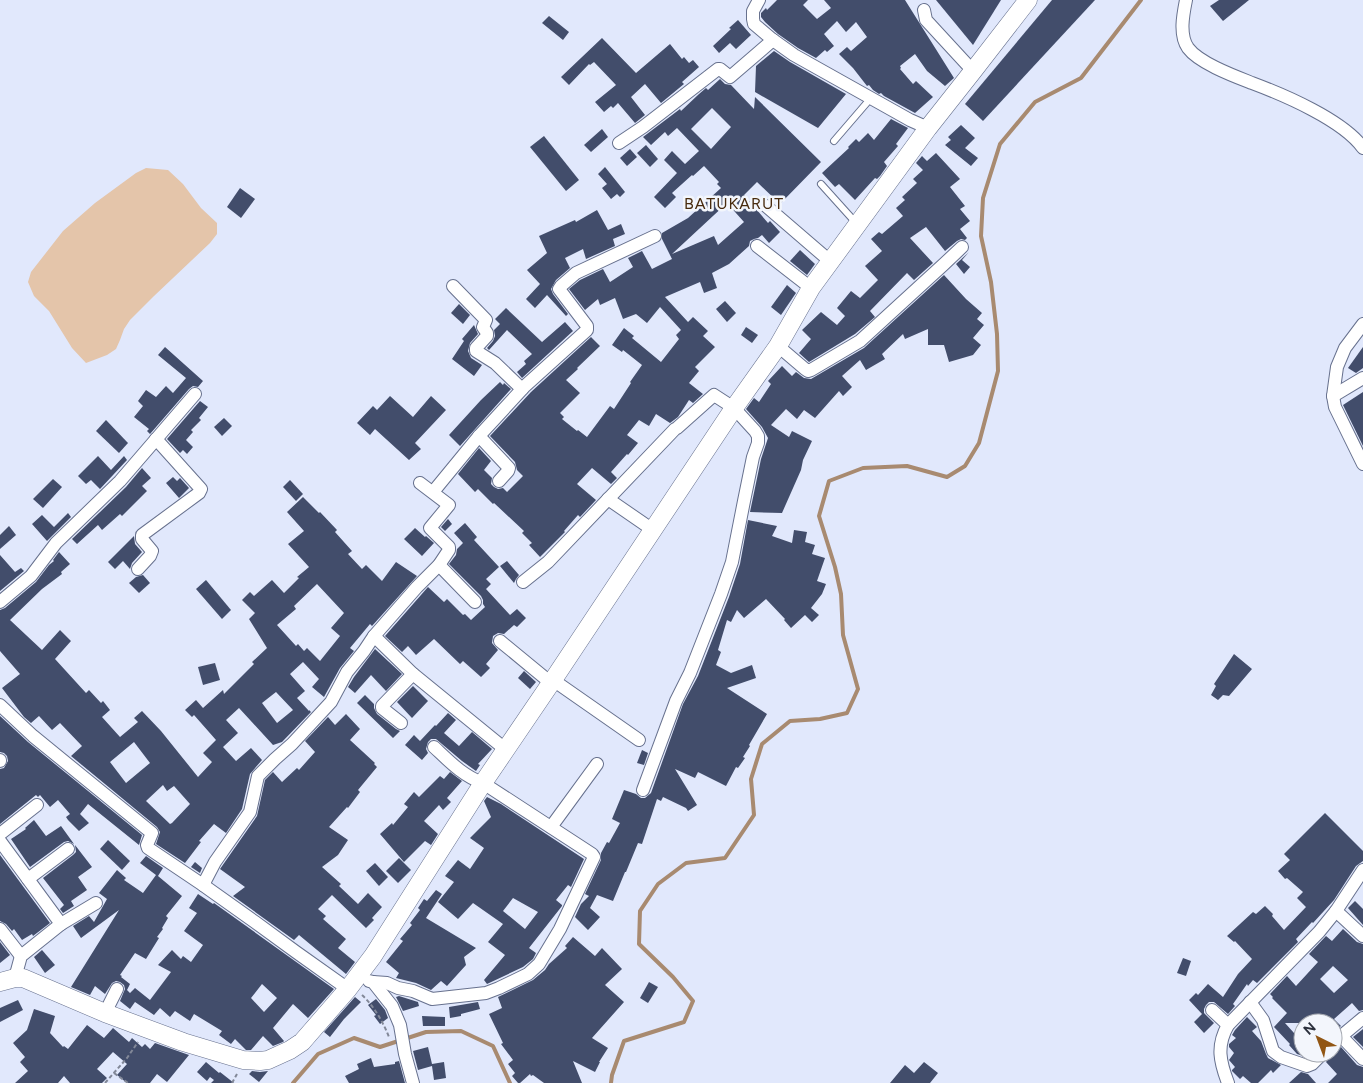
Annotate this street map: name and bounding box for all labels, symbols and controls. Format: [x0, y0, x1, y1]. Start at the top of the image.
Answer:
district label: BATUKARUT [684, 194, 784, 213]
north arrow [1293, 1013, 1343, 1063]
text: N [1300, 1019, 1319, 1039]

